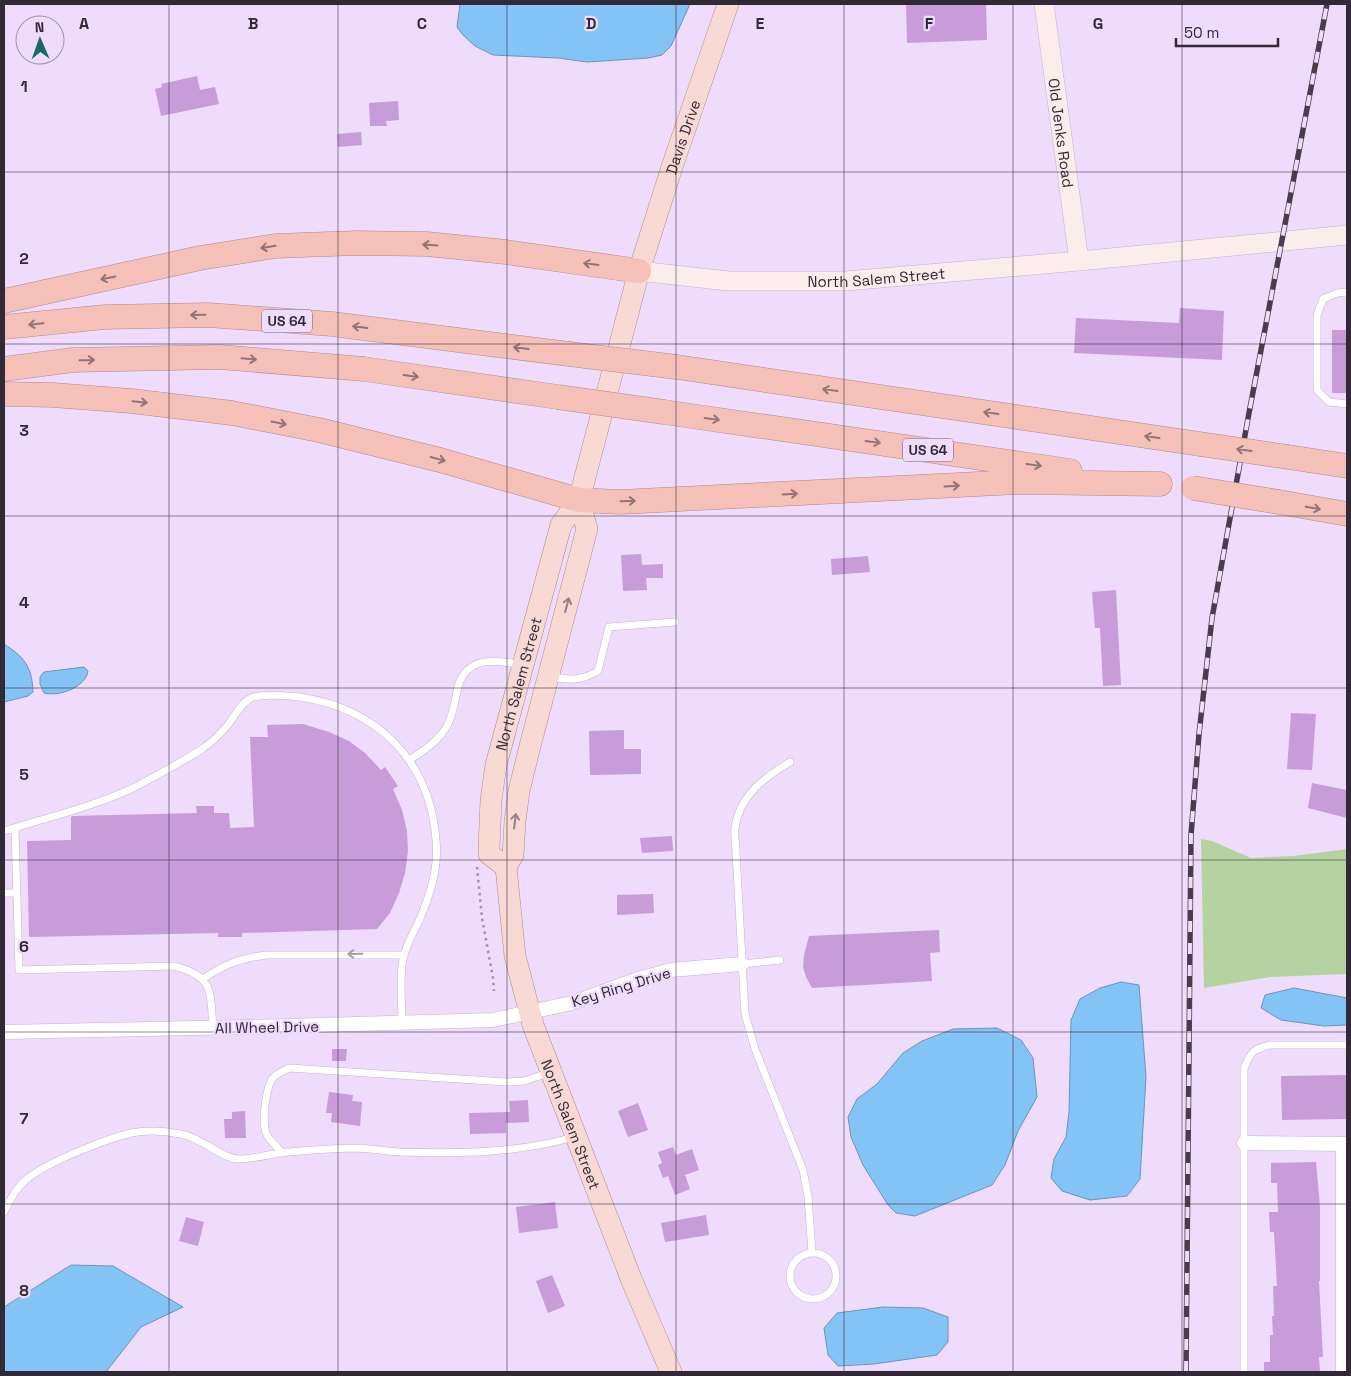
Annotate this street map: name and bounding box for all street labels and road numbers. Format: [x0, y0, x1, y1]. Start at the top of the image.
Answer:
street label: Old Jenks Road [1045, 77, 1078, 189]
street label: Davis Drive [661, 97, 704, 177]
street label: North Salem Street [807, 263, 946, 291]
road number: US 64 [262, 310, 312, 332]
road number: US 64 [903, 438, 953, 462]
street label: North Salem Street [491, 615, 545, 753]
street label: Key Ring Drive [569, 963, 673, 1011]
street label: All Wheel Drive [215, 1017, 319, 1037]
street label: North Salem Street [538, 1056, 605, 1192]

